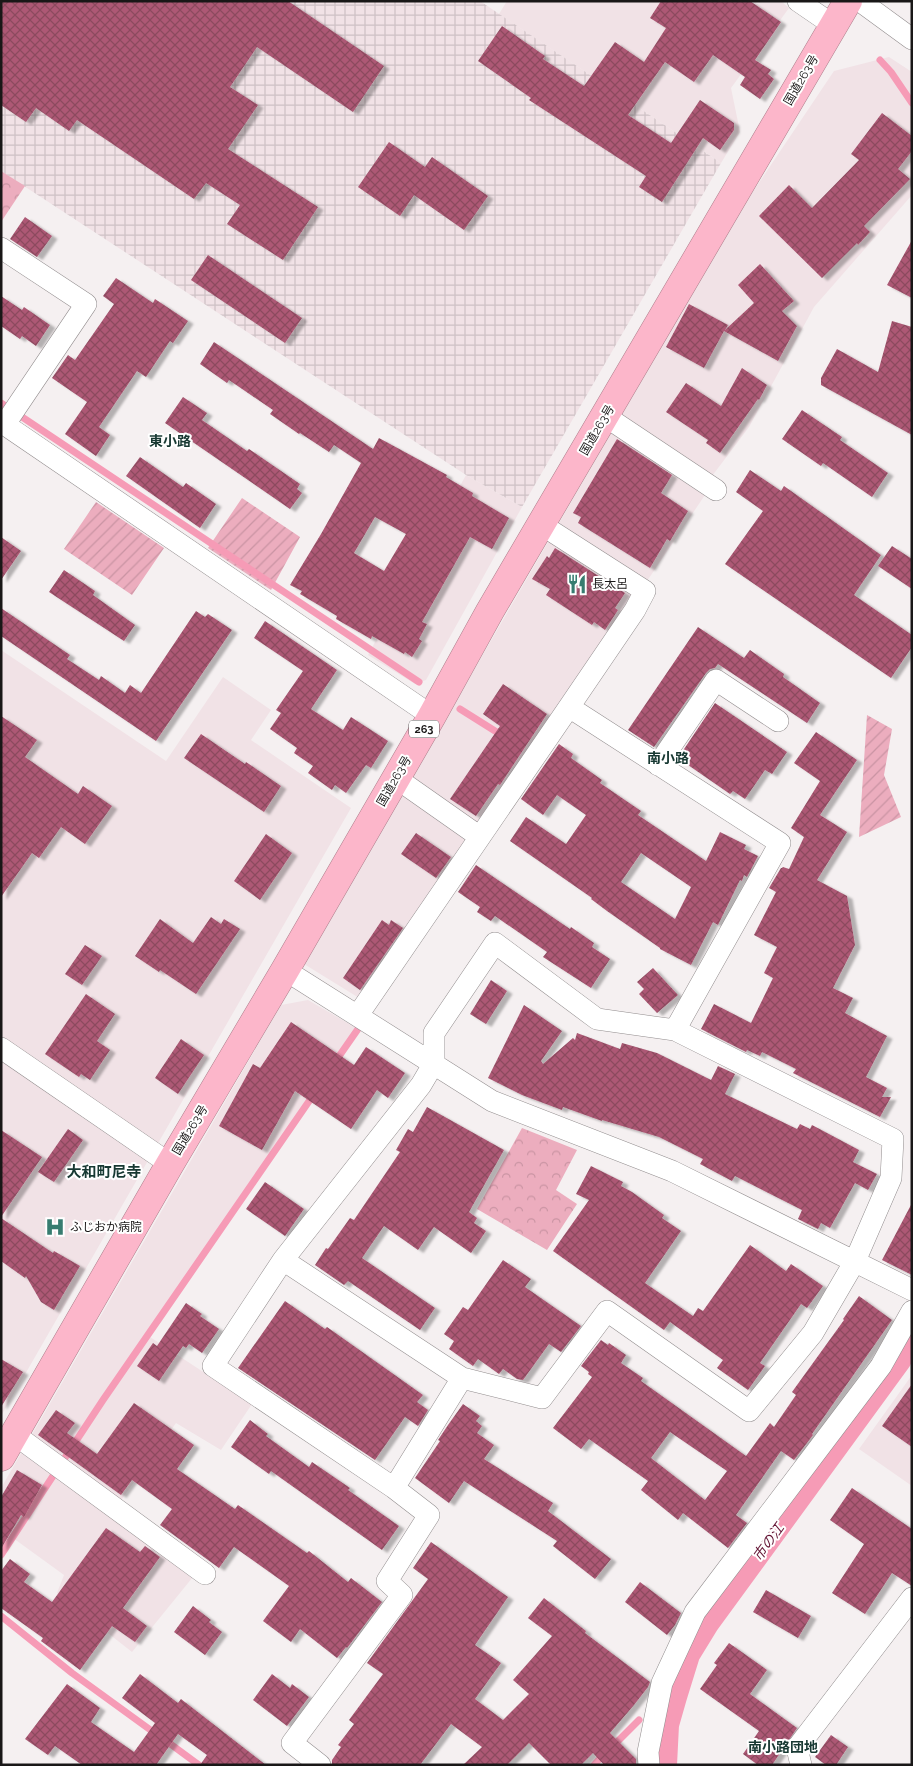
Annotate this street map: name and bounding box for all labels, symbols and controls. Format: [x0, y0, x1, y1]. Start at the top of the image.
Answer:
street label: 国道263号 [781, 52, 821, 108]
street label: 国道263号 [577, 402, 617, 458]
district label: 東小路 [149, 433, 191, 449]
restaurant icon: 長太呂 [566, 573, 588, 595]
place label: 長太呂 [592, 577, 628, 591]
road number: 263 [409, 721, 439, 738]
district label: 南小路 [647, 750, 689, 766]
street label: 国道263号 [374, 753, 414, 809]
street label: 国道263号 [170, 1102, 210, 1158]
district label: 大和町尼寺 [66, 1163, 142, 1181]
hospital icon: ふじおか病院 [44, 1216, 66, 1238]
place label: ふじおか病院 [70, 1220, 142, 1234]
water label: 市の江 [749, 1519, 788, 1564]
district label: 南小路団地 [748, 1739, 818, 1755]

